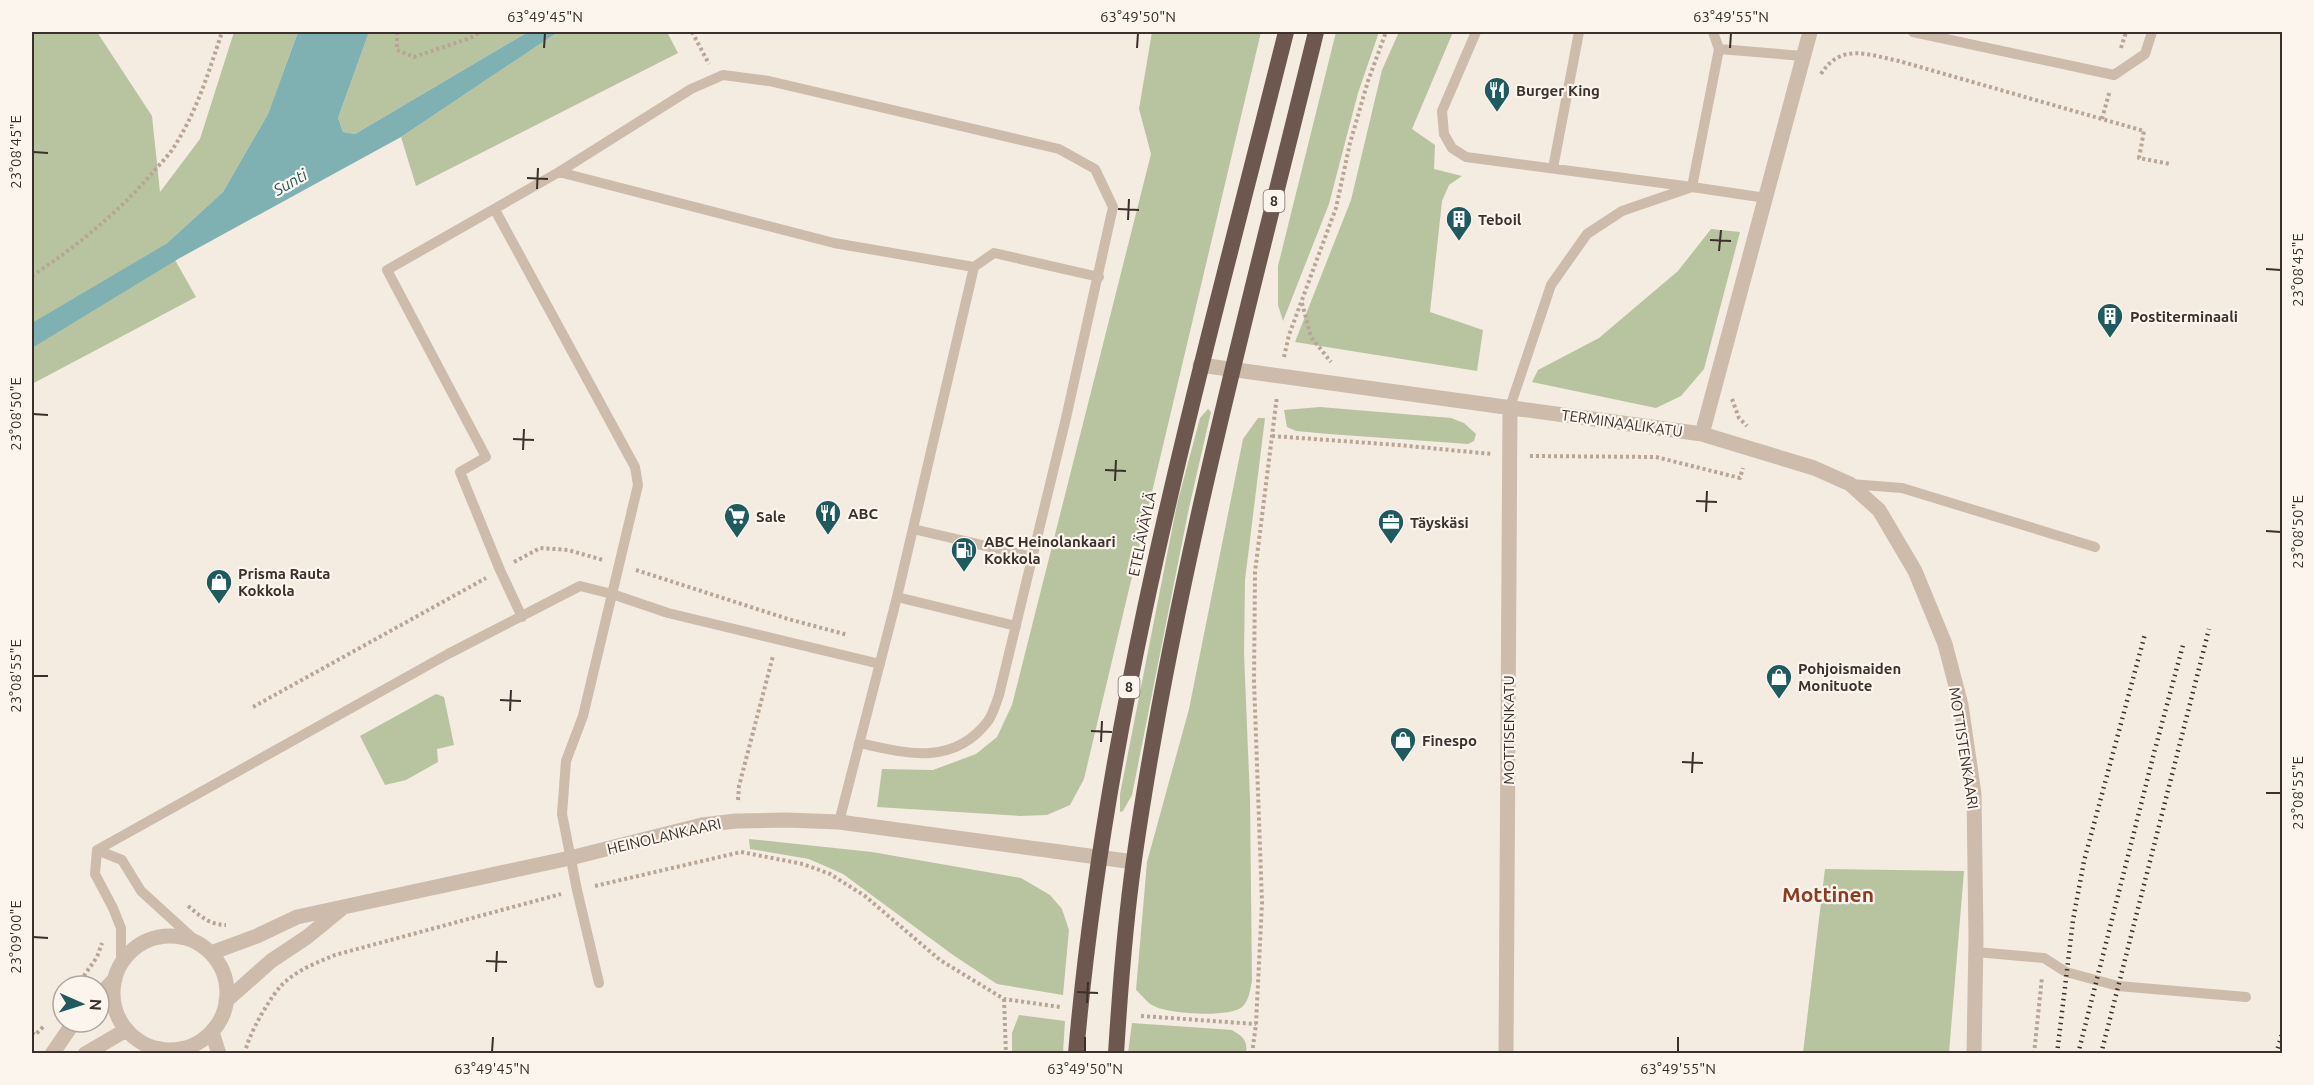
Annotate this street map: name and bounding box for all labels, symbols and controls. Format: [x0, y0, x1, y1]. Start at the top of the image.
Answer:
text: 63°49'45"N [507, 8, 583, 25]
text: 63°49'50"N [1100, 8, 1176, 25]
text: 63°49'55"N [1693, 8, 1769, 25]
restaurant icon: Burger King [1482, 75, 1512, 113]
place label: Burger King [1516, 82, 1600, 99]
text: 23°08'45"E [7, 115, 24, 189]
water label: Sunti [269, 165, 311, 199]
road number: 8 [1264, 190, 1284, 212]
building icon: Teboil [1444, 204, 1474, 242]
place label: Teboil [1478, 211, 1522, 228]
text: 23°08'45"E [2289, 233, 2306, 307]
building icon: Postiterminaali [2095, 301, 2125, 339]
place label: Postiterminaali [2130, 308, 2238, 325]
text: 23°08'50"E [7, 377, 24, 451]
street label: TERMINAALIKATU [1560, 406, 1684, 440]
street label: ETELÄVÄYLÄ [1125, 490, 1159, 578]
text: 23°08'50"E [2289, 495, 2306, 569]
restaurant icon: ABC [813, 498, 843, 536]
supermarket icon: Sale [722, 501, 752, 539]
place label: ABC [848, 505, 878, 522]
office icon: Täyskäsi [1376, 507, 1406, 545]
place label: Sale [756, 508, 786, 525]
place label: Täyskäsi [1410, 514, 1469, 531]
place label: ABC Heinolankaari Kokkola [984, 533, 1116, 567]
fuel station icon: ABC Heinolankaari Kokkola [949, 535, 979, 573]
place label: Prisma Rauta Kokkola [238, 565, 330, 599]
shop icon: Prisma Rauta Kokkola [204, 567, 234, 605]
text: 23°08'55"E [7, 639, 24, 713]
place label: Pohjoismaiden Monituote [1798, 660, 1901, 694]
shop icon: Pohjoismaiden Monituote [1764, 662, 1794, 700]
street label: MOTTISENKATU [1500, 675, 1517, 785]
road number: 8 [1118, 676, 1140, 698]
street label: MOTTISTENKAARI [1946, 686, 1982, 810]
shop icon: Finespo [1388, 725, 1418, 763]
place label: Finespo [1422, 732, 1477, 749]
text: 23°08'55"E [2289, 756, 2306, 830]
street label: HEINOLANKAARI [605, 815, 723, 857]
district label: Mottinen [1782, 882, 1874, 906]
text: 23°09'00"E [7, 900, 24, 974]
north arrow [51, 974, 111, 1034]
text: N [87, 998, 105, 1011]
text: 63°49'45"N [454, 1060, 530, 1077]
text: 63°49'50"N [1047, 1060, 1123, 1077]
text: 63°49'55"N [1640, 1060, 1716, 1077]

